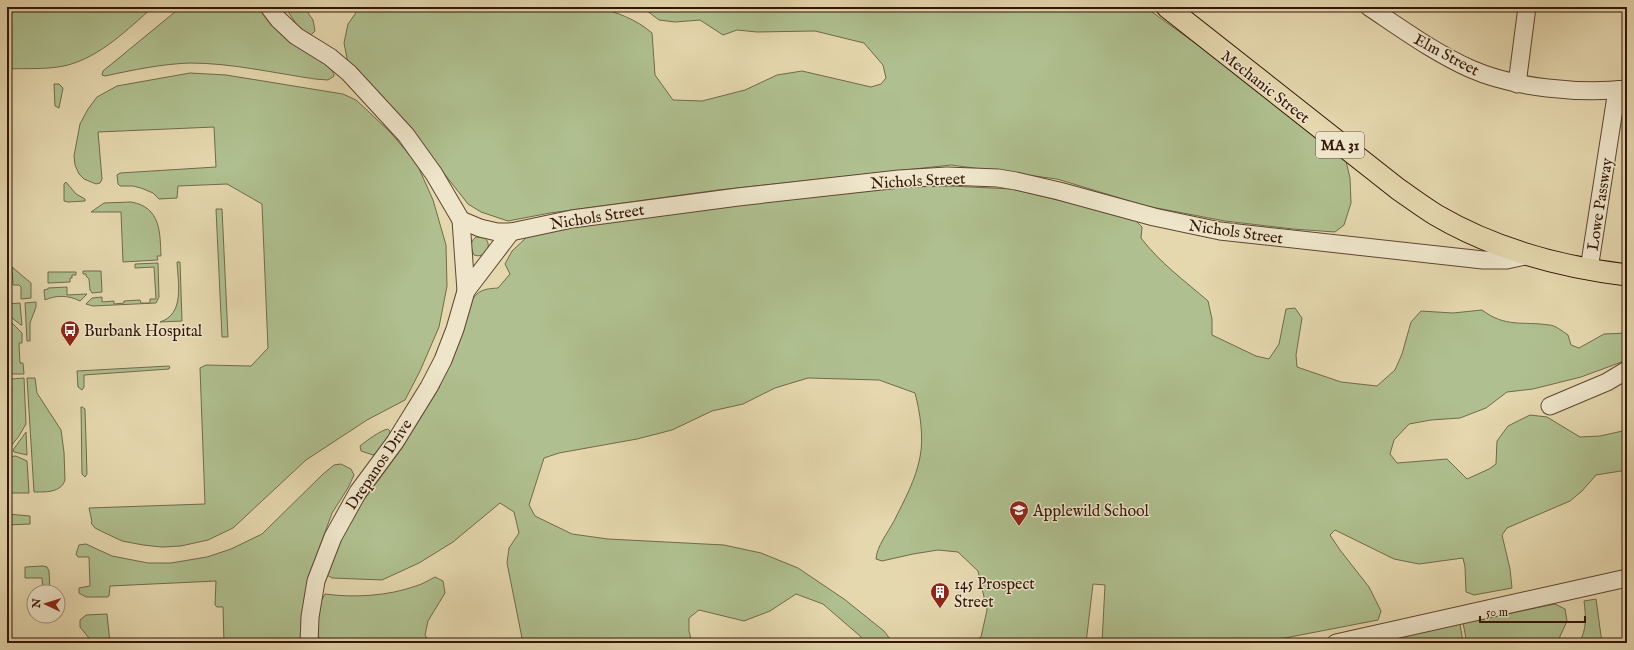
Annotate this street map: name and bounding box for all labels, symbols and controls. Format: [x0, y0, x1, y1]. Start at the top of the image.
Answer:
street label: Elm Street [1410, 30, 1483, 82]
street label: Mechanic Street [1216, 47, 1314, 129]
road number: MA 31 [1316, 132, 1364, 158]
street label: Lowe Passway [1584, 156, 1618, 252]
street label: Nichols Street [870, 169, 967, 194]
street label: Nichols Street [549, 201, 646, 235]
street label: Nichols Street [1187, 216, 1285, 250]
bus stop icon: Burbank Hospital [59, 319, 81, 347]
place label: Burbank Hospital [84, 322, 203, 342]
street label: Drepanos Drive [342, 416, 417, 514]
school or university icon: Applewild School [1008, 499, 1030, 527]
place label: Applewild School [1032, 502, 1150, 522]
place label: 145 Prospect Street [954, 575, 1035, 613]
building icon: 145 Prospect Street [929, 581, 951, 609]
north arrow [26, 584, 66, 624]
text: N [30, 598, 44, 610]
scale bar [1480, 598, 1585, 624]
text: 50 m [1486, 605, 1508, 620]

